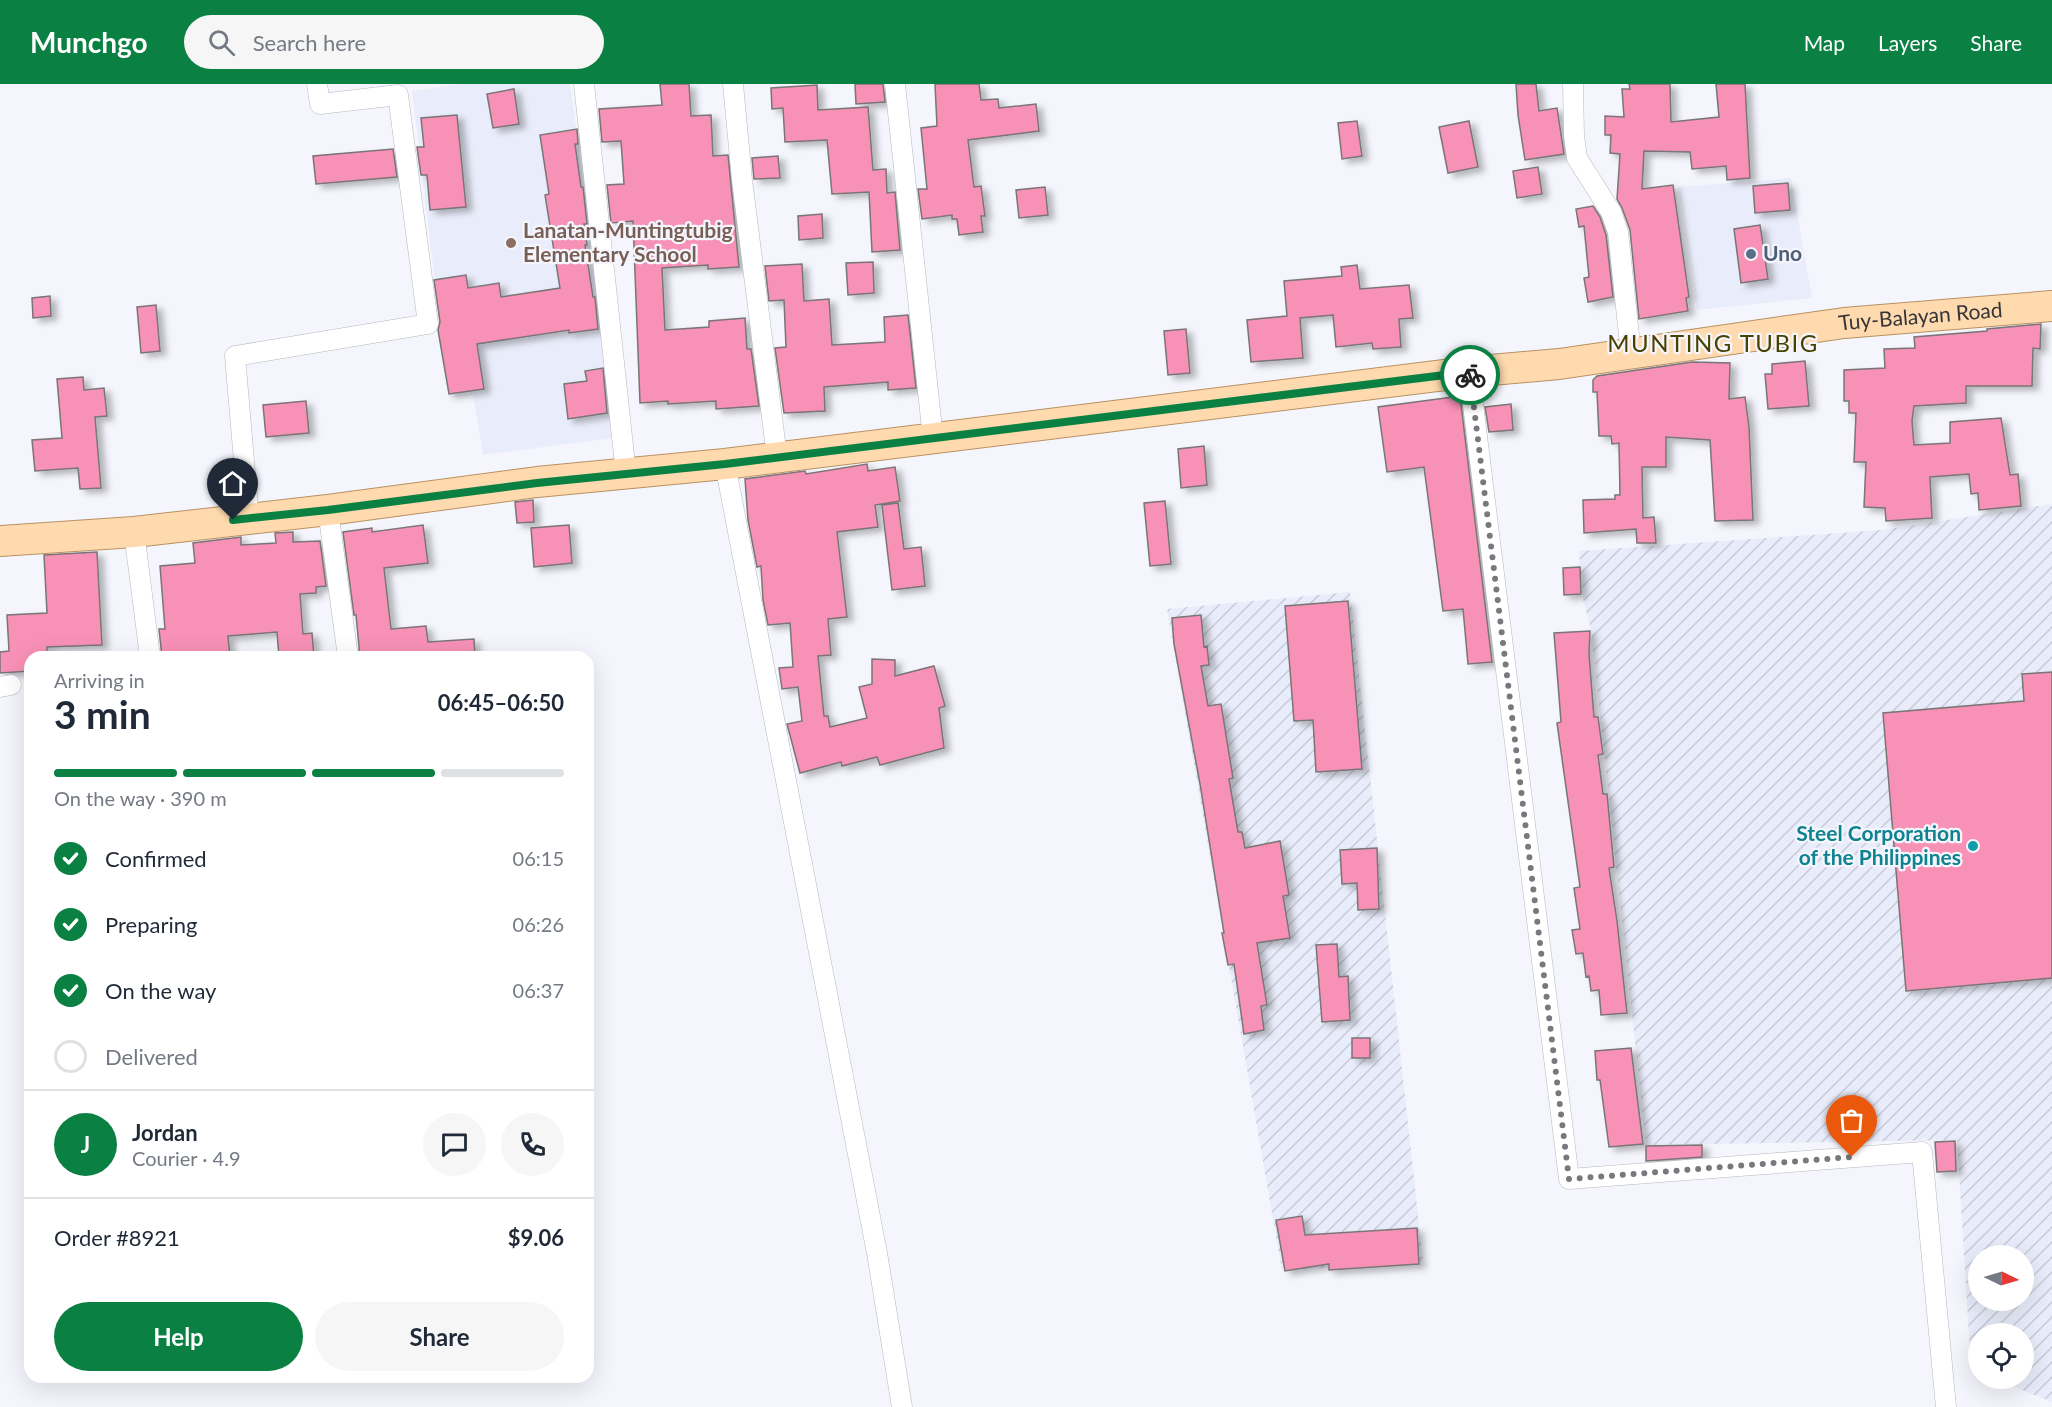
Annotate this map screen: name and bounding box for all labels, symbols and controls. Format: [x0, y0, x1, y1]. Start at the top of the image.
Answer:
search box [184, 15, 604, 69]
text: Munchgo [30, 25, 148, 59]
icon: search [205, 26, 238, 59]
text: Search here [253, 29, 366, 56]
text: Map [1804, 30, 1845, 55]
text: Layers [1878, 30, 1937, 55]
text: Share [1970, 30, 2022, 55]
place label: Lanatan-Muntingtubig Elementary School [523, 217, 733, 266]
marker: Lanatan-Muntingtubig Elementary School [504, 236, 518, 250]
place label: Uno [1763, 240, 1802, 265]
marker: Uno [1744, 247, 1758, 261]
street label: Tuy-Balayan Road [1837, 296, 2003, 335]
district label: MUNTING TUBIG [1607, 328, 1819, 357]
courier [1440, 345, 1500, 405]
icon: bike [1454, 359, 1487, 392]
pin [207, 458, 258, 520]
icon: home [216, 467, 249, 500]
text: Arriving in [54, 668, 145, 692]
text: 06:45–06:50 [438, 689, 564, 716]
text: 3 min [54, 691, 151, 737]
text: On the way · 390 m [54, 786, 227, 810]
place label: Steel Corporation of the Philippines [1796, 820, 1961, 869]
marker: Steel Corporation of the Philippines [1966, 839, 1980, 853]
icon: check [54, 842, 87, 875]
text: Confirmed [105, 845, 207, 872]
text: 06:15 [513, 846, 564, 870]
icon: check [54, 908, 87, 941]
text: Preparing [105, 911, 197, 938]
text: 06:26 [513, 912, 564, 936]
icon: check [54, 974, 87, 1007]
text: On the way [105, 977, 216, 1004]
text: 06:37 [513, 978, 564, 1002]
text: Delivered [105, 1043, 198, 1070]
pin [1826, 1095, 1877, 1157]
icon: bag [1835, 1104, 1868, 1137]
button: chat [423, 1113, 486, 1176]
button: phone [501, 1113, 564, 1176]
text: Jordan [132, 1119, 198, 1146]
text: J [81, 1131, 90, 1158]
text: Courier · 4.9 [132, 1146, 241, 1170]
text: Order #8921 [54, 1224, 180, 1251]
text: $9.06 [508, 1224, 564, 1251]
north arrow [1968, 1245, 2034, 1311]
map controls [1968, 1245, 2034, 1389]
button: Help [54, 1302, 303, 1371]
button: Share [315, 1302, 564, 1371]
button: locate [1968, 1323, 2034, 1389]

